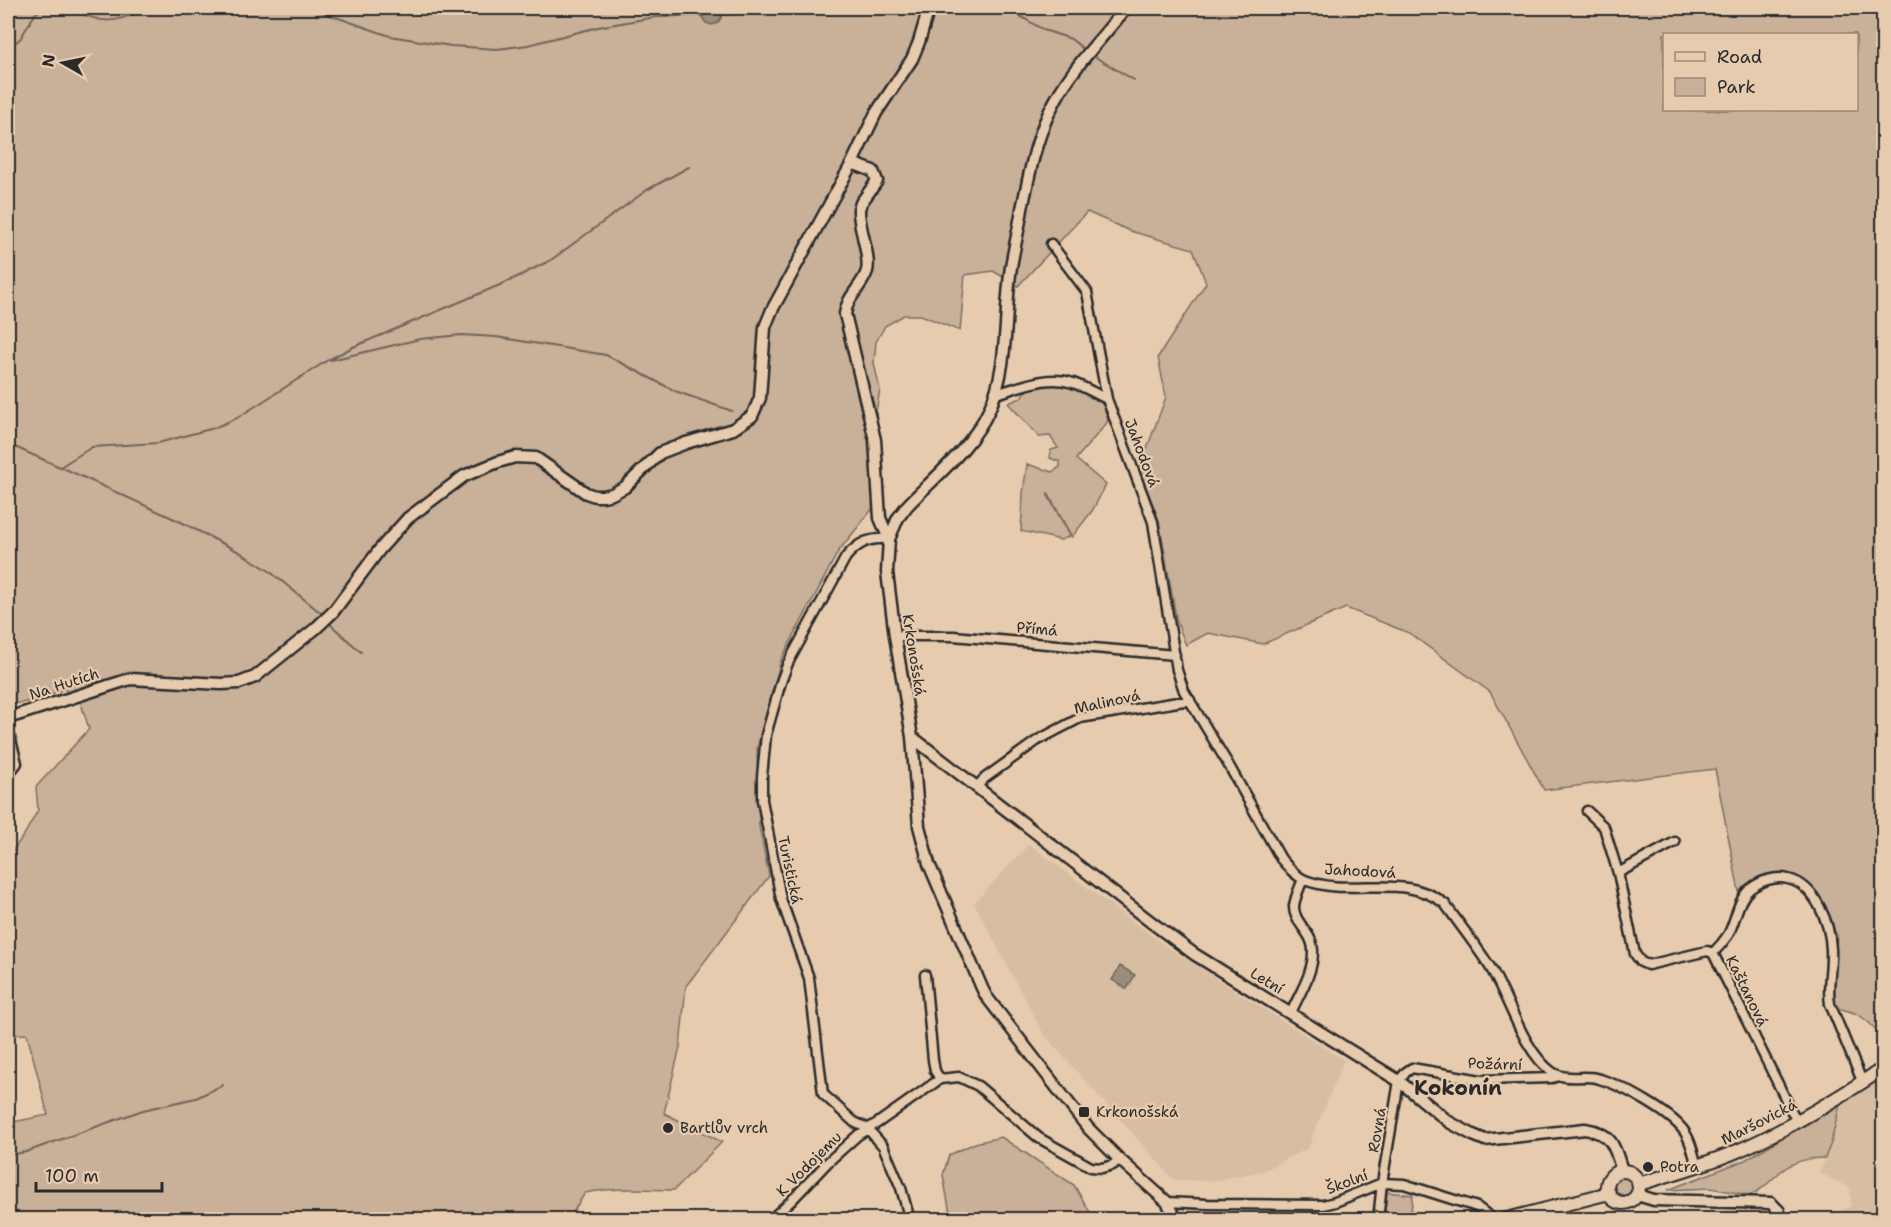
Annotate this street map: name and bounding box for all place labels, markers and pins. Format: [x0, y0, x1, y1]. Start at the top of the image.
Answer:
place label: Krkonošská [1096, 1102, 1179, 1122]
marker: Krkonošská [1077, 1105, 1091, 1119]
place label: Bartlův vrch [680, 1118, 768, 1138]
marker: Bartlův vrch [661, 1121, 675, 1135]
place label: Potra [1660, 1157, 1700, 1177]
marker: Potra [1641, 1160, 1655, 1174]

